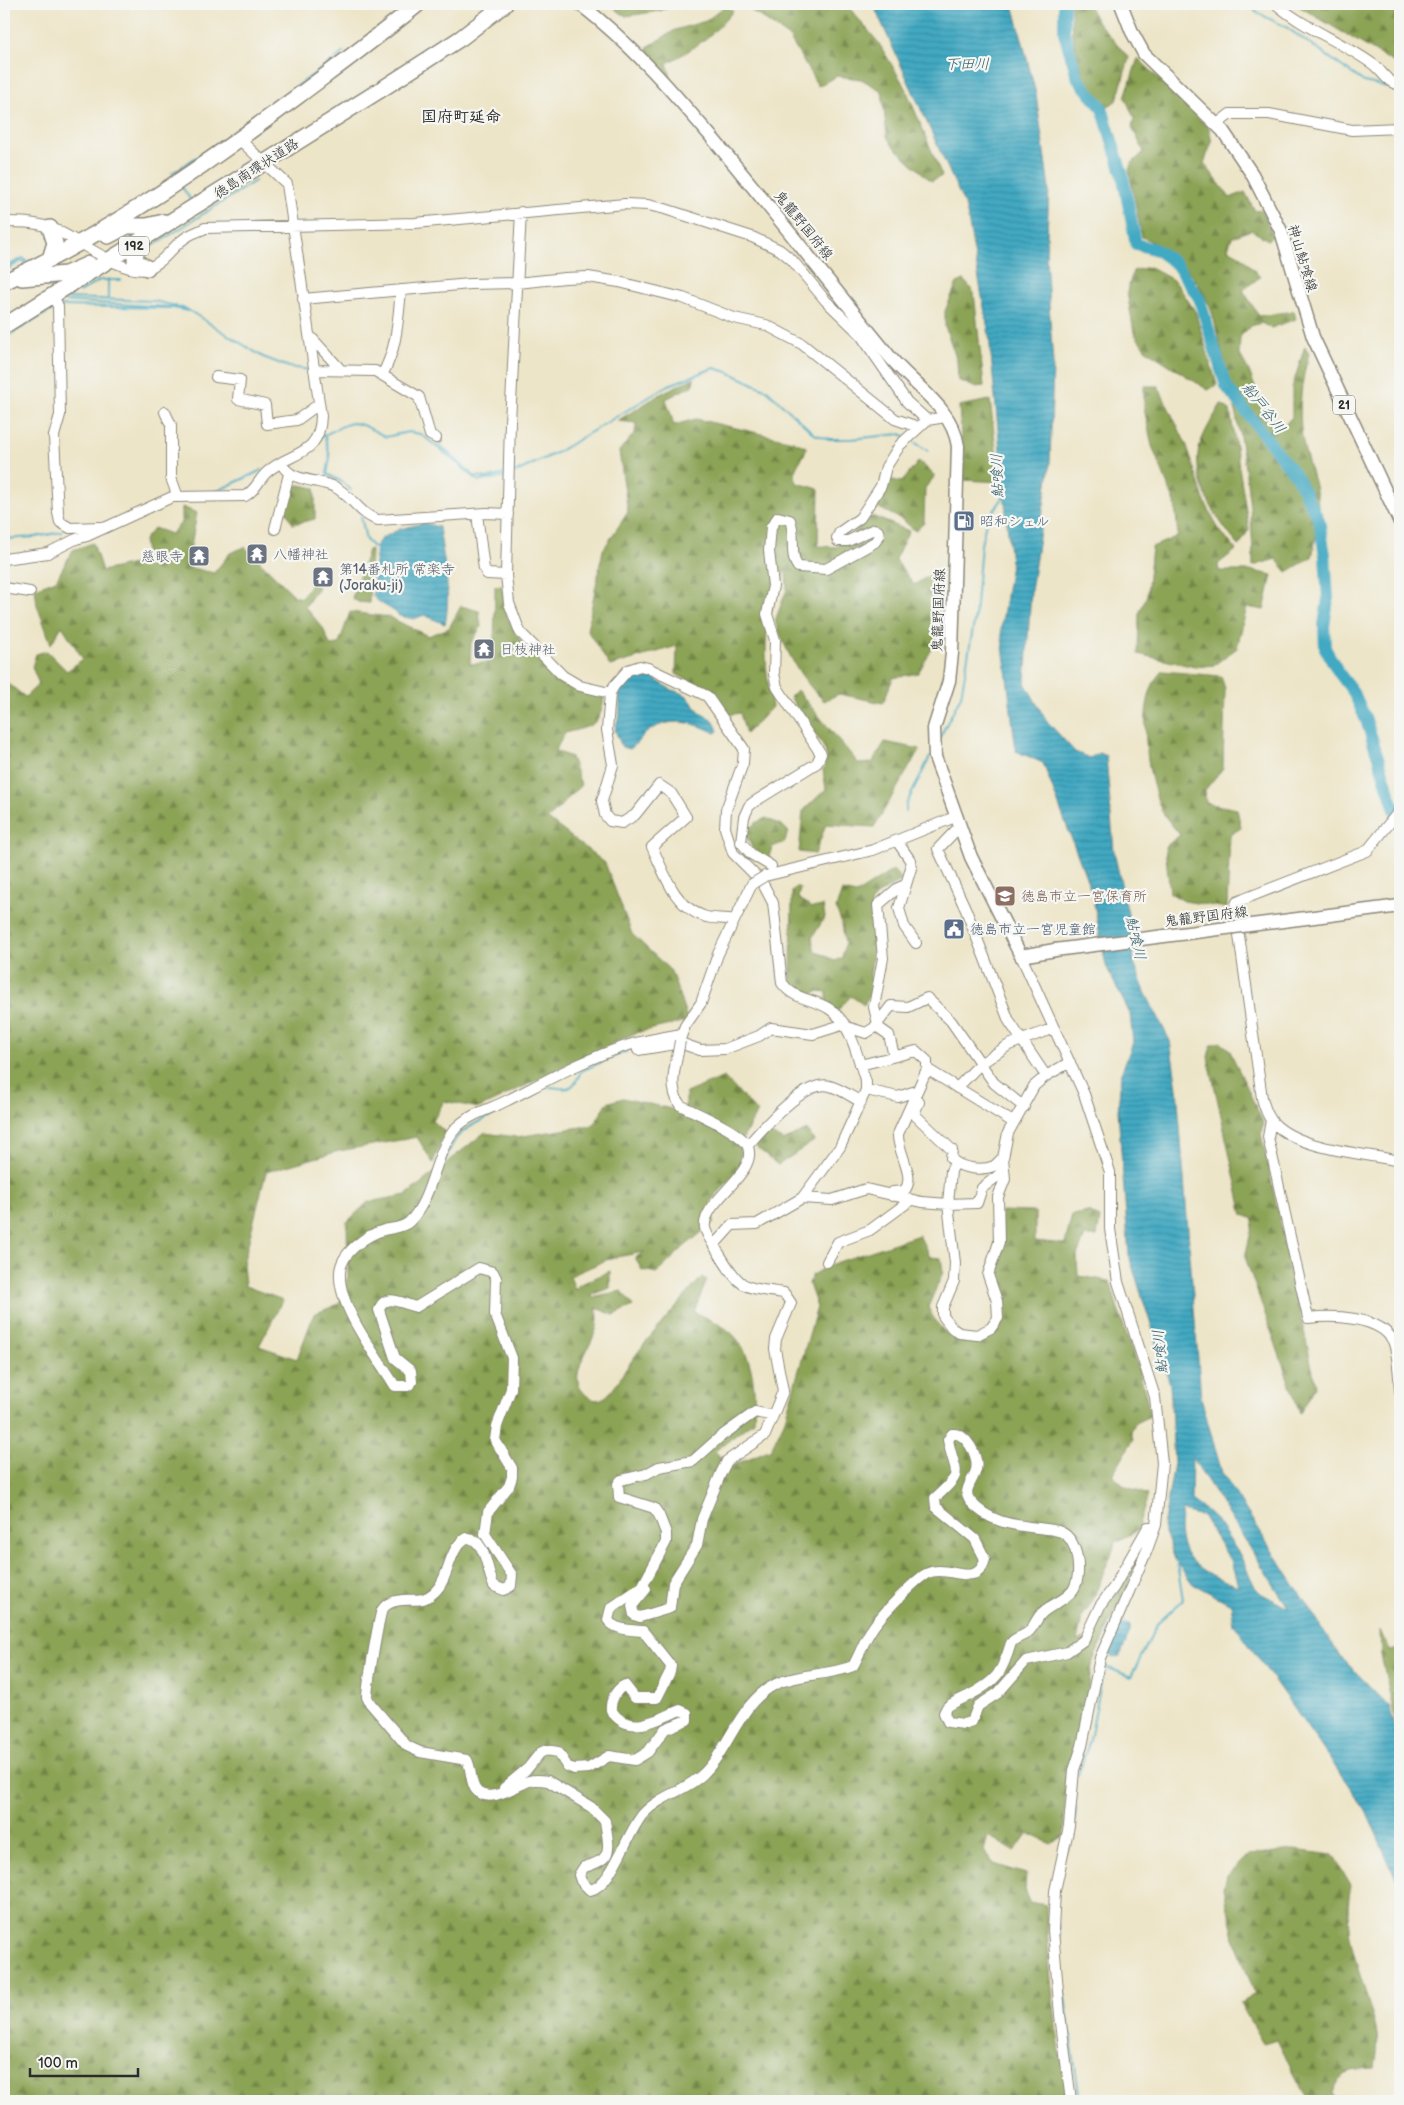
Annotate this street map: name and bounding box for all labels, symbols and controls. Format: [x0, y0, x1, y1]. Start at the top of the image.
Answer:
water label: 下田川 [944, 55, 990, 74]
district label: 国府町延命 [421, 108, 501, 127]
street label: 徳島南環状道路 [211, 135, 302, 202]
street label: 鬼籠野国府線 [771, 187, 837, 263]
street label: 神山鮎喰線 [1284, 222, 1321, 294]
road number: 192 [119, 237, 149, 256]
water label: 船戸谷川 [1238, 379, 1290, 438]
road number: 21 [1333, 396, 1355, 414]
water label: 鮎喰川 [987, 453, 1008, 499]
fuel station icon: 昭和シェル [952, 509, 976, 533]
place label: 昭和シェル [980, 513, 1050, 530]
temple icon: 八幡神社 [245, 542, 269, 566]
temple icon: 慈眼寺 [187, 544, 211, 568]
place label: 八幡神社 [273, 546, 329, 563]
place label: 慈眼寺 [141, 548, 183, 565]
place label: 第14番札所 常楽寺 (Joraku-ji) [339, 561, 455, 594]
temple icon: 第14番札所 常楽寺 (Joraku-ji) [311, 565, 335, 589]
street label: 鬼籠野国府線 [929, 568, 948, 652]
temple icon: 日枝神社 [472, 637, 496, 661]
place label: 日枝神社 [500, 641, 556, 658]
school or university icon: 徳島市立一宮保育所 [993, 884, 1017, 908]
place label: 徳島市立一宮保育所 [1021, 888, 1147, 905]
street label: 鬼籠野国府線 [1163, 903, 1249, 930]
water label: 鮎喰川 [1121, 914, 1150, 962]
public building icon: 徳島市立一宮児童館 [942, 917, 966, 941]
place label: 徳島市立一宮児童館 [970, 921, 1096, 938]
water label: 鮎喰川 [1149, 1329, 1172, 1375]
scale bar [30, 2045, 138, 2077]
text: 100 m [38, 2054, 78, 2073]

